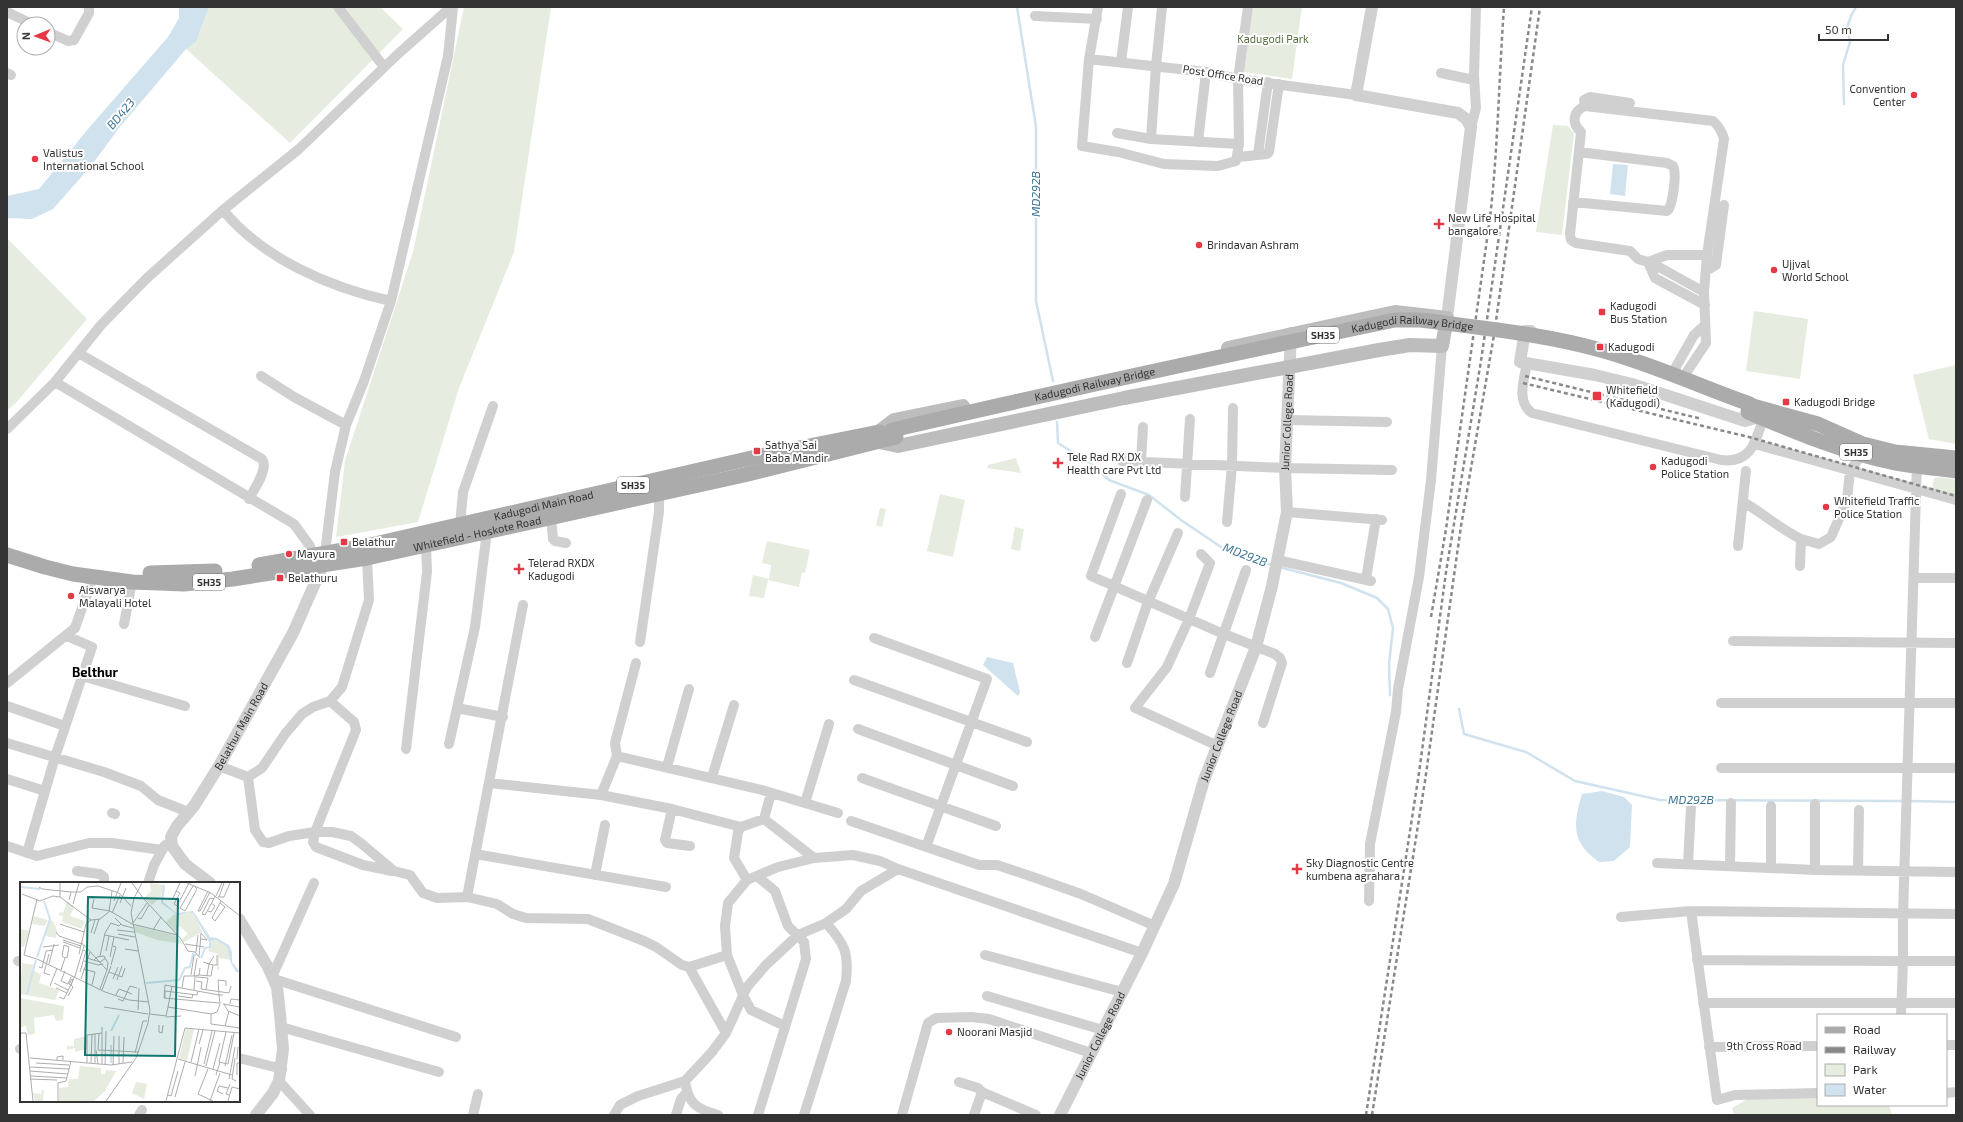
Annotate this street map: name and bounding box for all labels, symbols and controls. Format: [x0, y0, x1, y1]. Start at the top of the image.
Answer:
north arrow [16, 16, 56, 56]
scale bar [1819, 16, 1888, 42]
text: 50 m [1825, 22, 1852, 36]
text: N [19, 32, 32, 40]
park label: Kadugodi Park [1237, 32, 1309, 45]
street label: Post Office Road [1182, 62, 1264, 87]
place label: Convention Center [1849, 82, 1907, 108]
marker: Convention Center [1909, 90, 1919, 100]
water label: BD423 [103, 95, 137, 132]
place label: Valistus International School [43, 146, 145, 172]
marker: Valistus International School [30, 154, 40, 164]
water label: MD292B [1028, 171, 1042, 217]
place label: New Life Hospital bangalore [1448, 211, 1536, 237]
marker: New Life Hospital bangalore [1433, 218, 1445, 230]
place label: Brindavan Ashram [1207, 238, 1299, 251]
marker: Brindavan Ashram [1194, 240, 1204, 250]
place label: Ujjval World School [1782, 257, 1849, 283]
marker: Ujjval World School [1769, 265, 1779, 275]
place label: Kadugodi Bus Station [1610, 299, 1667, 325]
marker: Kadugodi Bus Station [1597, 307, 1607, 317]
street label: Kadugodi Railway Bridge [1350, 313, 1474, 335]
road number: SH35 [1307, 327, 1339, 343]
place label: Kadugodi [1608, 340, 1655, 353]
marker: Kadugodi [1595, 342, 1605, 352]
street label: Kadugodi Railway Bridge [1033, 364, 1156, 403]
street label: Junior College Road [1278, 374, 1295, 471]
place label: Whitefield (Kadugodi) [1606, 383, 1660, 409]
marker: Whitefield (Kadugodi) [1591, 390, 1603, 402]
place label: Kadugodi Bridge [1794, 395, 1875, 408]
marker: Kadugodi Bridge [1781, 397, 1791, 407]
place label: Sathya Sai Baba Mandir [765, 438, 829, 464]
road number: SH35 [1840, 444, 1872, 460]
marker: Sathya Sai Baba Mandir [752, 446, 762, 456]
place label: Tele Rad RX DX Health care Pvt Ltd [1067, 450, 1161, 476]
place label: Kadugodi Police Station [1661, 454, 1729, 480]
marker: Tele Rad RX DX Health care Pvt Ltd [1052, 457, 1064, 469]
marker: Kadugodi Police Station [1648, 462, 1658, 472]
road number: SH35 [617, 477, 649, 493]
street label: Kadugodi Main Road [493, 487, 595, 523]
place label: Whitefield Traffic Police Station [1834, 494, 1919, 520]
marker: Whitefield Traffic Police Station [1821, 502, 1831, 512]
street label: Whitefield - Hoskote Road [412, 513, 542, 554]
place label: Belathur [352, 535, 396, 548]
marker: Belathur [339, 537, 349, 547]
water label: MD292B [1221, 539, 1269, 569]
place label: Mayura [297, 547, 335, 560]
marker: Mayura [284, 549, 294, 559]
place label: Telerad RXDX Kadugodi [528, 556, 595, 582]
marker: Telerad RXDX Kadugodi [513, 563, 525, 575]
place label: Belathuru [288, 571, 338, 584]
marker: Belathuru [275, 573, 285, 583]
road number: SH35 [193, 574, 225, 590]
place label: Aiswarya Malayali Hotel [79, 583, 152, 609]
marker: Aiswarya Malayali Hotel [66, 591, 76, 601]
district label: Belthur [72, 664, 119, 680]
street label: Belathur Main Road [211, 680, 270, 772]
street label: Junior College Road [1197, 688, 1244, 783]
water label: MD292B [1668, 792, 1714, 806]
place label: Sky Diagnostic Centre kumbena agrahara [1306, 856, 1414, 882]
marker: Sky Diagnostic Centre kumbena agrahara [1291, 863, 1303, 875]
inset map [20, 882, 240, 1102]
street label: Junior College Road [1072, 989, 1127, 1082]
legend [1817, 1014, 1947, 1106]
text: Road [1853, 1022, 1881, 1036]
place label: Noorani Masjid [957, 1025, 1032, 1039]
marker: Noorani Masjid [944, 1027, 954, 1037]
street label: 9th Cross Road [1726, 1039, 1802, 1052]
text: Railway [1853, 1042, 1897, 1056]
text: Park [1853, 1062, 1878, 1076]
text: Water [1853, 1082, 1887, 1096]

